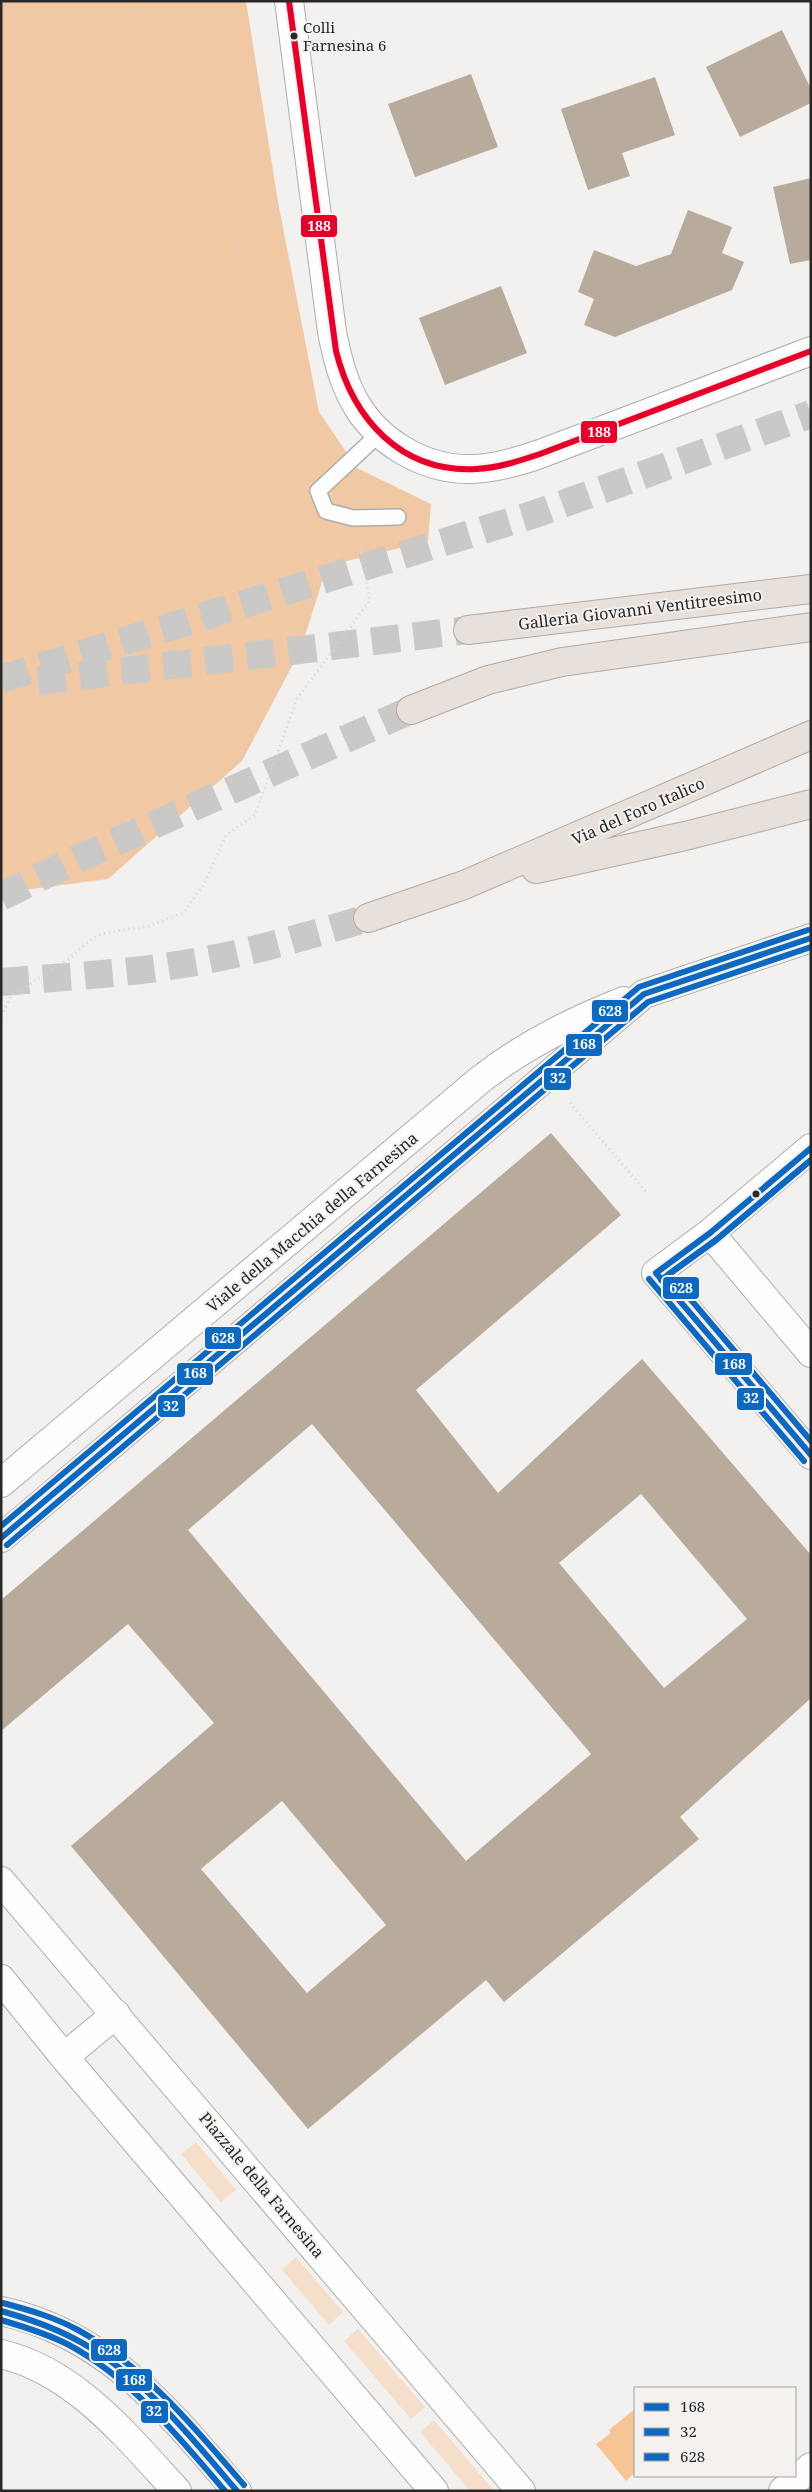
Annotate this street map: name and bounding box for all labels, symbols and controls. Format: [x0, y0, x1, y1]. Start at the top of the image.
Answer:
place label: Colli Farnesina 6 [303, 17, 386, 55]
marker: Colli Farnesina 6 [289, 31, 299, 41]
line badge: 188 [300, 214, 338, 238]
text: 188 [307, 216, 331, 235]
line badge: 188 [580, 420, 618, 444]
text: 188 [587, 422, 611, 441]
street label: Galleria Giovanni Ventitreesimo [517, 583, 763, 635]
street label: Via del Foro Italico [568, 772, 708, 850]
line badge: 628 [591, 999, 629, 1023]
text: 628 [598, 1001, 622, 1020]
line badge: 168 [565, 1033, 603, 1057]
text: 168 [572, 1034, 596, 1053]
line badge: 32 [543, 1067, 572, 1091]
text: 32 [550, 1068, 566, 1087]
street label: Viale della Macchia della Farnesina [202, 1127, 422, 1317]
unlabelled marker [751, 1189, 761, 1199]
line badge: 628 [662, 1276, 700, 1300]
text: 628 [669, 1278, 693, 1297]
line badge: 628 [204, 1326, 242, 1350]
text: 628 [211, 1328, 235, 1347]
line badge: 168 [714, 1352, 753, 1376]
text: 168 [722, 1354, 746, 1373]
line badge: 168 [176, 1362, 214, 1386]
text: 168 [183, 1363, 207, 1382]
line badge: 32 [736, 1387, 765, 1411]
text: 32 [743, 1388, 759, 1407]
line badge: 32 [157, 1394, 186, 1418]
text: 32 [163, 1396, 179, 1415]
street label: Piazzale della Farnesina [194, 2107, 330, 2263]
line badge: 628 [90, 2338, 128, 2362]
text: 628 [97, 2340, 121, 2359]
line badge: 168 [115, 2368, 153, 2392]
text: 168 [122, 2370, 146, 2389]
legend [634, 2387, 797, 2477]
text: 168 [680, 2396, 705, 2416]
line badge: 32 [140, 2400, 169, 2424]
text: 32 [146, 2401, 162, 2420]
text: 32 [680, 2421, 697, 2441]
text: 628 [680, 2446, 705, 2466]

